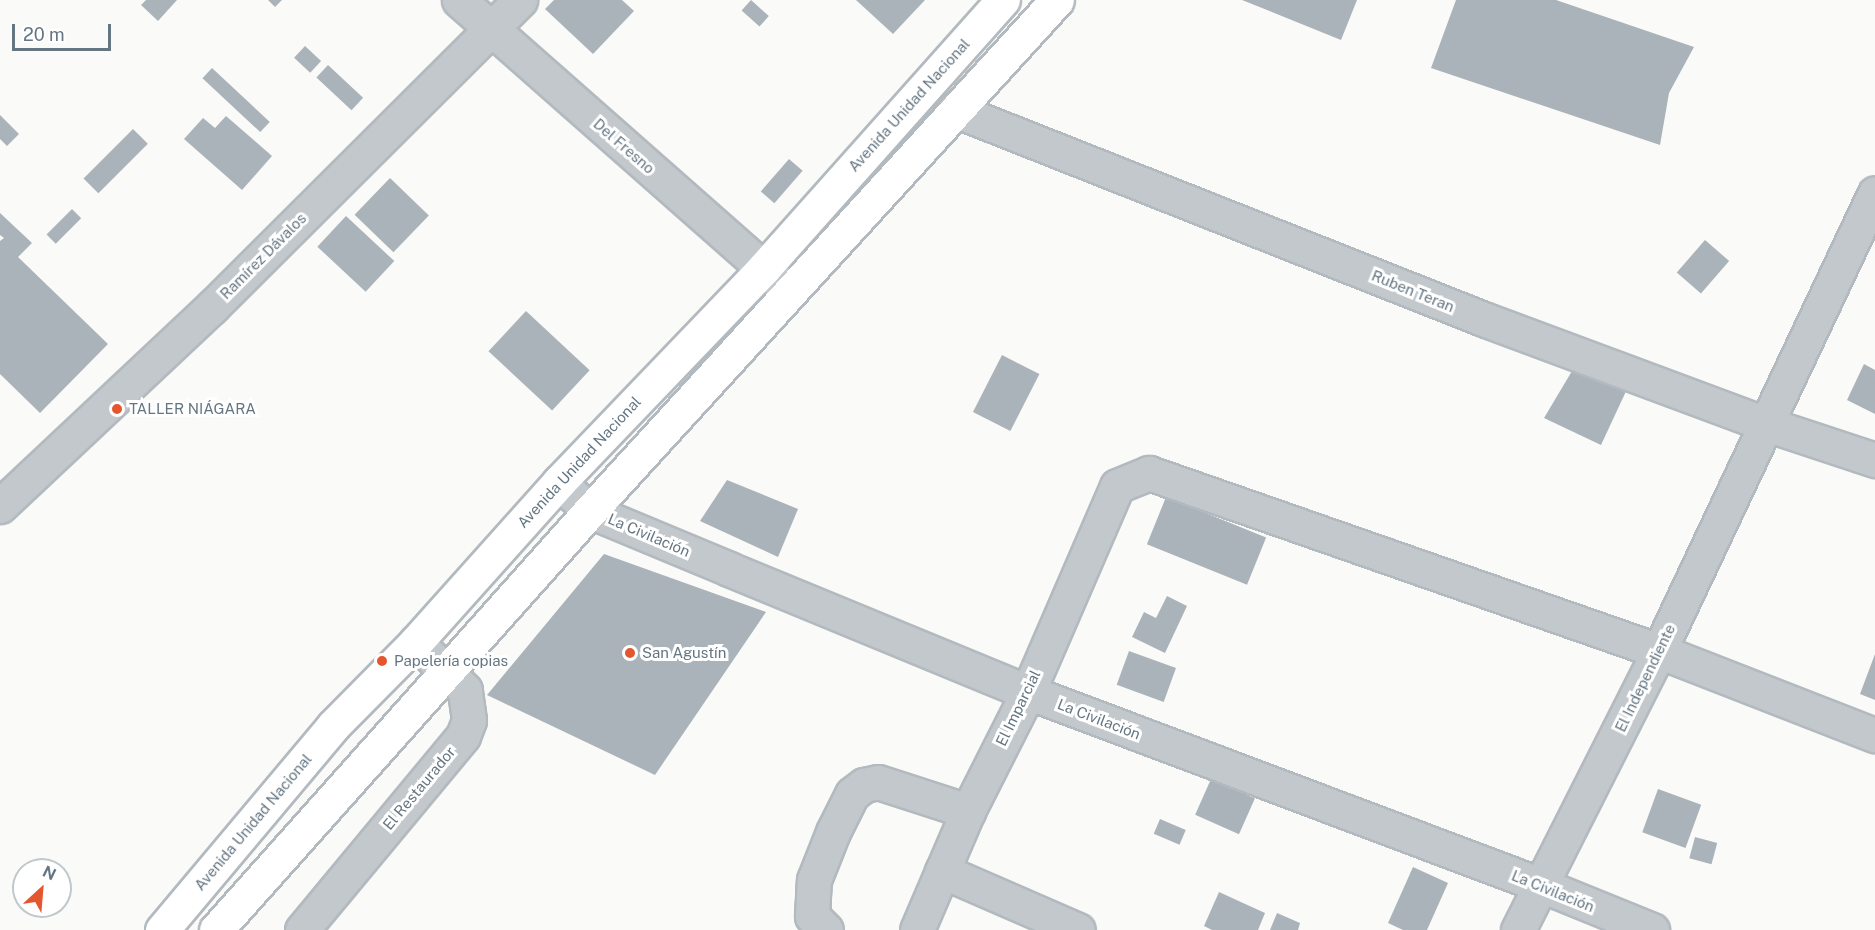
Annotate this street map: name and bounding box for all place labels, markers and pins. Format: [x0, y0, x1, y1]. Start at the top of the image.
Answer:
place label: TALLER NIÁGARA [129, 400, 256, 418]
marker: TALLER NIÁGARA [110, 402, 124, 416]
place label: San Agustín [642, 644, 726, 662]
marker: San Agustín [623, 646, 637, 660]
place label: Papelería copias [394, 652, 508, 670]
marker: Papelería copias [375, 654, 389, 668]

